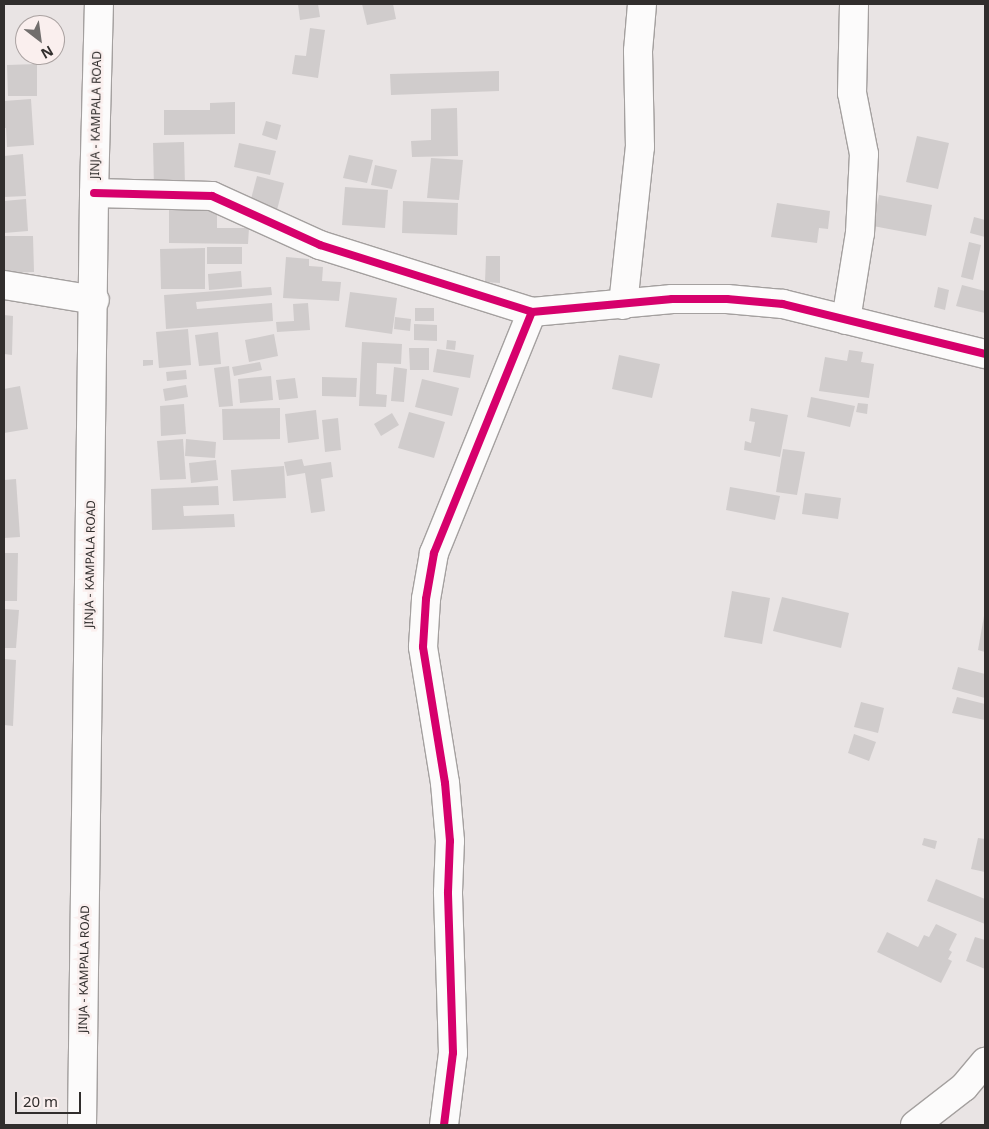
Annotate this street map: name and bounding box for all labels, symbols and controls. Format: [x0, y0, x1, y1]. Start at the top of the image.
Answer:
north arrow [15, 15, 65, 65]
text: N [38, 41, 57, 64]
street label: JINJA - KAMPALA ROAD [88, 51, 104, 179]
street label: JINJA - KAMPALA ROAD [82, 500, 98, 628]
street label: JINJA - KAMPALA ROAD [76, 905, 92, 1033]
scale bar [18, 1082, 84, 1114]
text: 20 m [23, 1091, 58, 1111]

